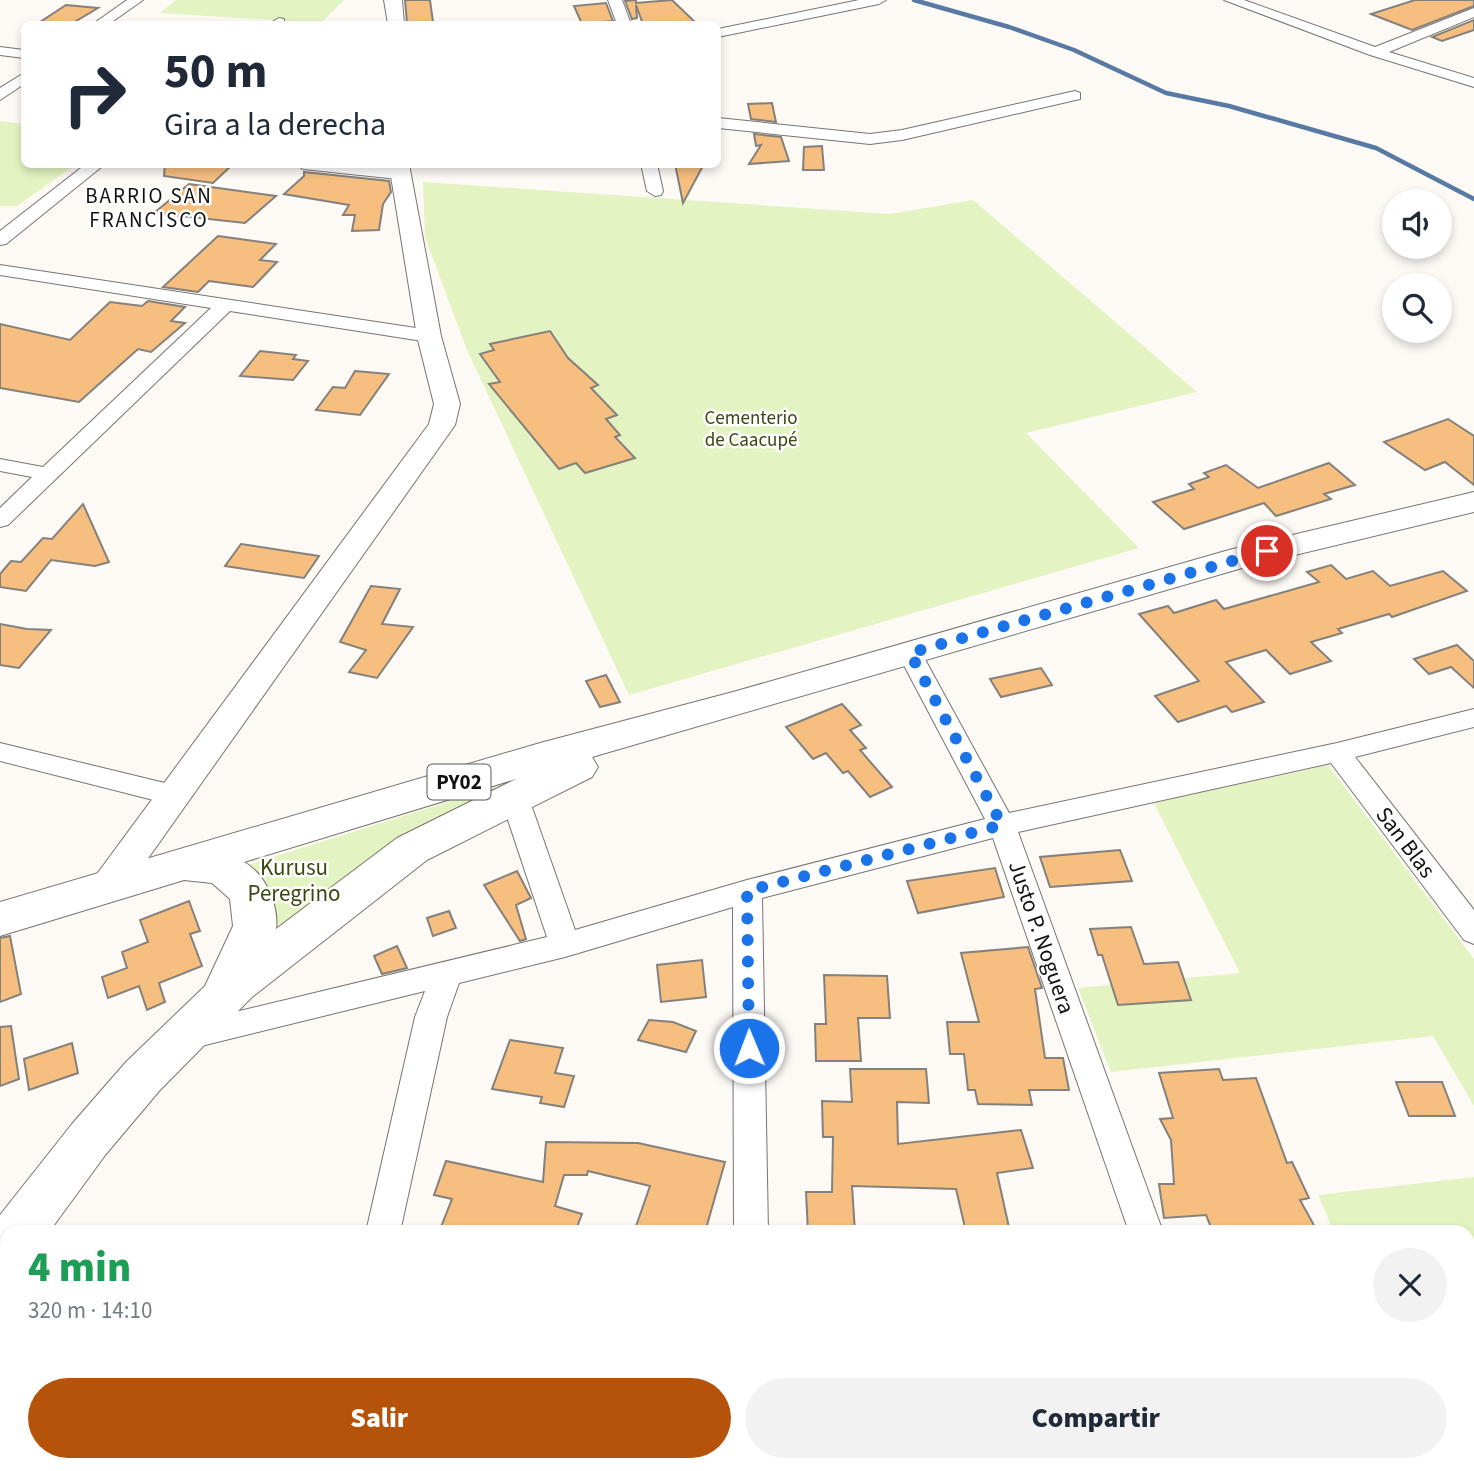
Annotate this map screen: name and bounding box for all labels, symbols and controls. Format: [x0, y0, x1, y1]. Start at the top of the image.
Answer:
text: 50 m [164, 37, 268, 107]
icon: right [49, 49, 140, 140]
text: Gira a la derecha [164, 102, 386, 148]
district label: BARRIO SAN FRANCISCO [85, 181, 213, 235]
map controls [1382, 189, 1452, 343]
button: sound [1382, 189, 1452, 259]
button: search [1382, 273, 1452, 343]
park label: Cementerio de Caacupé [705, 405, 798, 454]
pin [1237, 521, 1297, 581]
icon: arrive [1248, 532, 1286, 570]
road number: PY02 [428, 764, 490, 800]
street label: San Blas [1368, 800, 1443, 885]
park label: Kurusu Peregrino [247, 851, 341, 910]
street label: Justo P. Noguera [1000, 856, 1083, 1018]
position arrow [712, 1011, 786, 1085]
text: 4 min [28, 1238, 131, 1298]
button: close [1373, 1248, 1447, 1322]
text: 320 m · 14:10 [28, 1294, 152, 1327]
button: Salir [28, 1378, 731, 1458]
button: Compartir [745, 1378, 1447, 1458]

